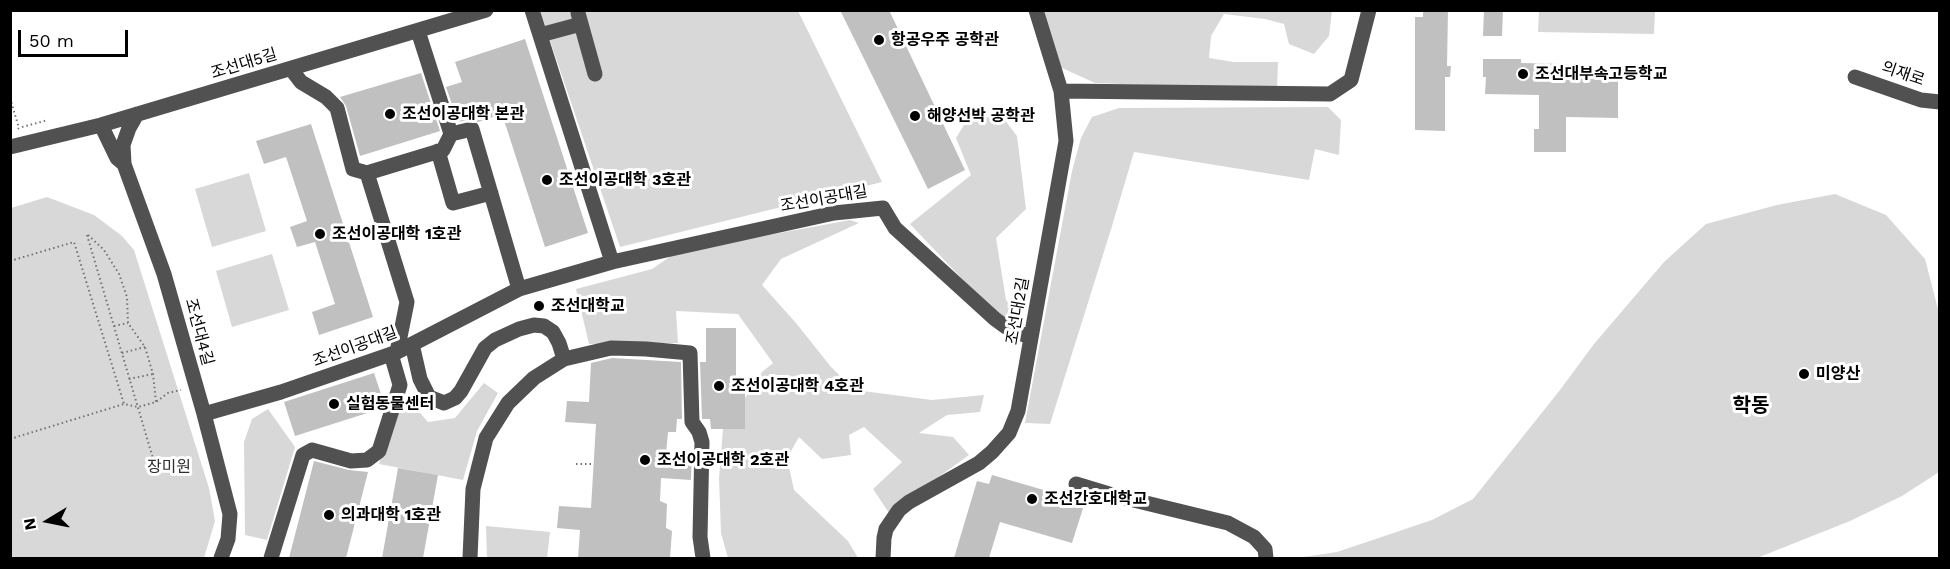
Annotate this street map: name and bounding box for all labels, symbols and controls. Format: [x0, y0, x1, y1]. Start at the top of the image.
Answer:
scale bar [21, 18, 130, 56]
text: 50 m [29, 30, 74, 51]
place label: 항공우주 공학관 [891, 30, 999, 50]
marker: 항공우주 공학관 [872, 33, 886, 47]
street label: 조선대5길 [209, 45, 279, 83]
street label: 의재로 [1879, 58, 1927, 90]
place label: 조선대부속고등학교 [1535, 64, 1667, 84]
marker: 조선대부속고등학교 [1516, 67, 1530, 81]
place label: 조선이공대학 본관 [402, 104, 524, 124]
place label: 해양선박 공학관 [927, 106, 1035, 126]
marker: 조선이공대학 본관 [383, 107, 397, 121]
marker: 해양선박 공학관 [908, 109, 922, 123]
place label: 조선이공대학 3호관 [559, 170, 691, 190]
marker: 조선이공대학 3호관 [540, 173, 554, 187]
street label: 조선이공대길 [779, 182, 869, 216]
place label: 조선이공대학 1호관 [332, 224, 461, 244]
marker: 조선이공대학 1호관 [313, 227, 327, 241]
street label: 조선대2길 [1003, 276, 1033, 346]
street label: 조선대4길 [181, 296, 217, 368]
place label: 조선대학교 [551, 296, 625, 316]
marker: 조선대학교 [532, 299, 546, 313]
street label: 조선이공대길 [310, 323, 400, 371]
place label: 미양산 [1816, 364, 1860, 384]
marker: 미양산 [1797, 367, 1811, 381]
place label: 조선이공대학 4호관 [731, 376, 864, 396]
marker: 조선이공대학 4호관 [712, 379, 726, 393]
place label: 실험동물센터 [346, 394, 434, 414]
district label: 학동 [1733, 394, 1769, 418]
marker: 실험동물센터 [327, 397, 341, 411]
place label: 조선이공대학 2호관 [657, 450, 789, 470]
marker: 조선이공대학 2호관 [638, 453, 652, 467]
park label: 장미원 [147, 457, 191, 477]
place label: 조선간호대학교 [1044, 489, 1147, 509]
north arrow [18, 491, 78, 551]
marker: 조선간호대학교 [1025, 492, 1039, 506]
place label: 의과대학 1호관 [341, 505, 441, 525]
marker: 의과대학 1호관 [322, 508, 336, 522]
text: N [19, 517, 40, 532]

